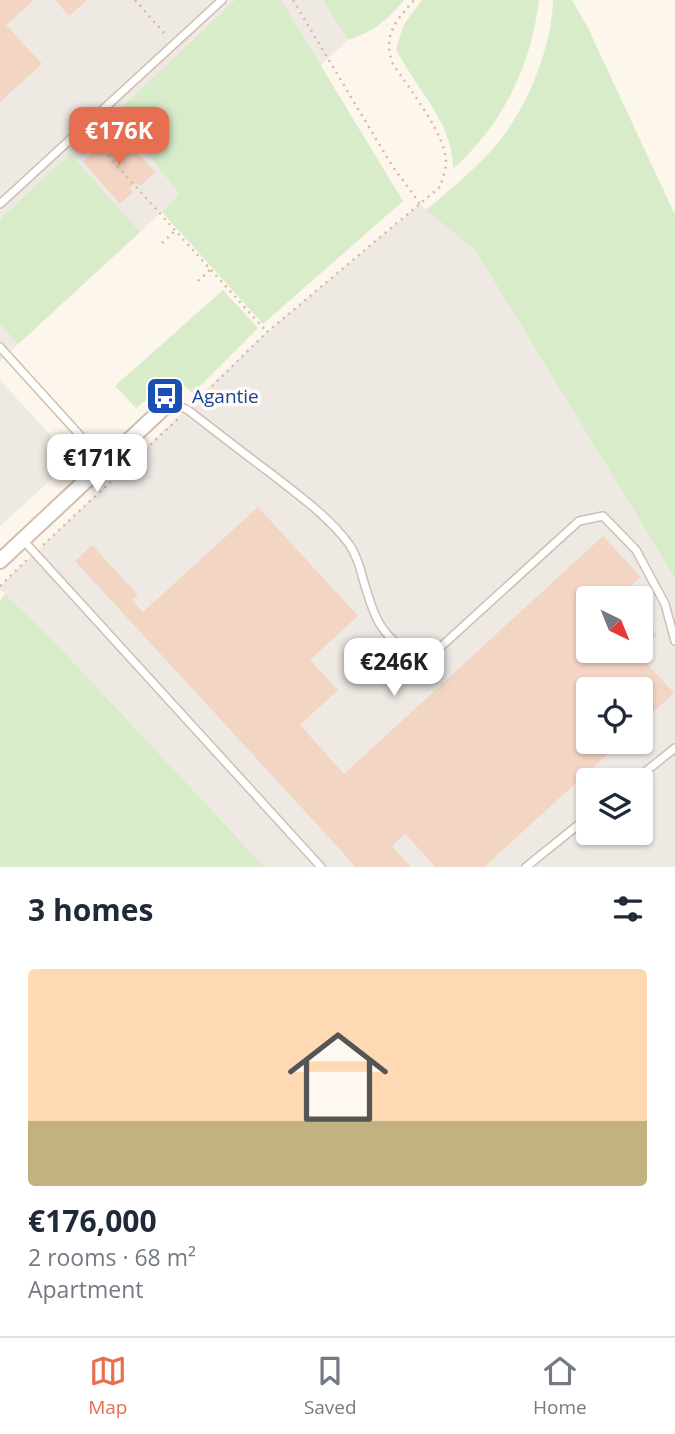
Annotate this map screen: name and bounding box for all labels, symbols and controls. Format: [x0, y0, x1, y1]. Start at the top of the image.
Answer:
pin: €176K [70, 108, 168, 167]
text: €176K [85, 114, 153, 146]
bus stop icon: Agantie [144, 375, 186, 417]
place label: Agantie [192, 383, 259, 409]
pin: €171K [48, 434, 146, 494]
text: €171K [63, 441, 131, 473]
north arrow [576, 586, 653, 663]
map controls [576, 586, 653, 845]
pin: €246K [345, 638, 443, 698]
text: €246K [360, 645, 428, 677]
button: locate [576, 677, 653, 754]
button: layers [576, 768, 653, 845]
text: 3 homes [28, 889, 153, 930]
icon: filters [609, 890, 647, 928]
icon: home [275, 1014, 401, 1140]
text: €176,000 [28, 1200, 157, 1241]
text: 2 rooms · 68 m² [28, 1241, 196, 1273]
text: Apartment [28, 1273, 144, 1305]
tab: Map [88, 1352, 127, 1420]
tab: Saved [304, 1352, 357, 1420]
tab: Home [533, 1352, 587, 1420]

